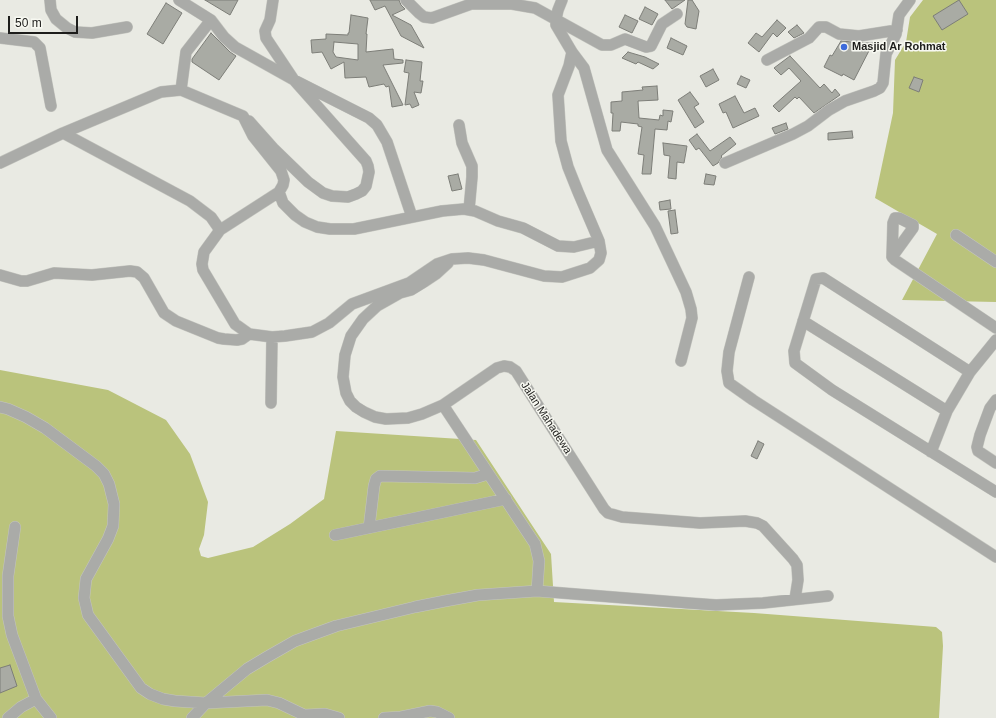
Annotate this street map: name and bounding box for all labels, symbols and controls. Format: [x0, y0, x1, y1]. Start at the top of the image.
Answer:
scale bar [10, 8, 80, 34]
text: 50 m [15, 16, 42, 30]
place label: Masjid Ar Rohmat [852, 40, 946, 54]
marker: Masjid Ar Rohmat [839, 42, 849, 52]
street label: Jalan Mahadewa [518, 380, 574, 456]

